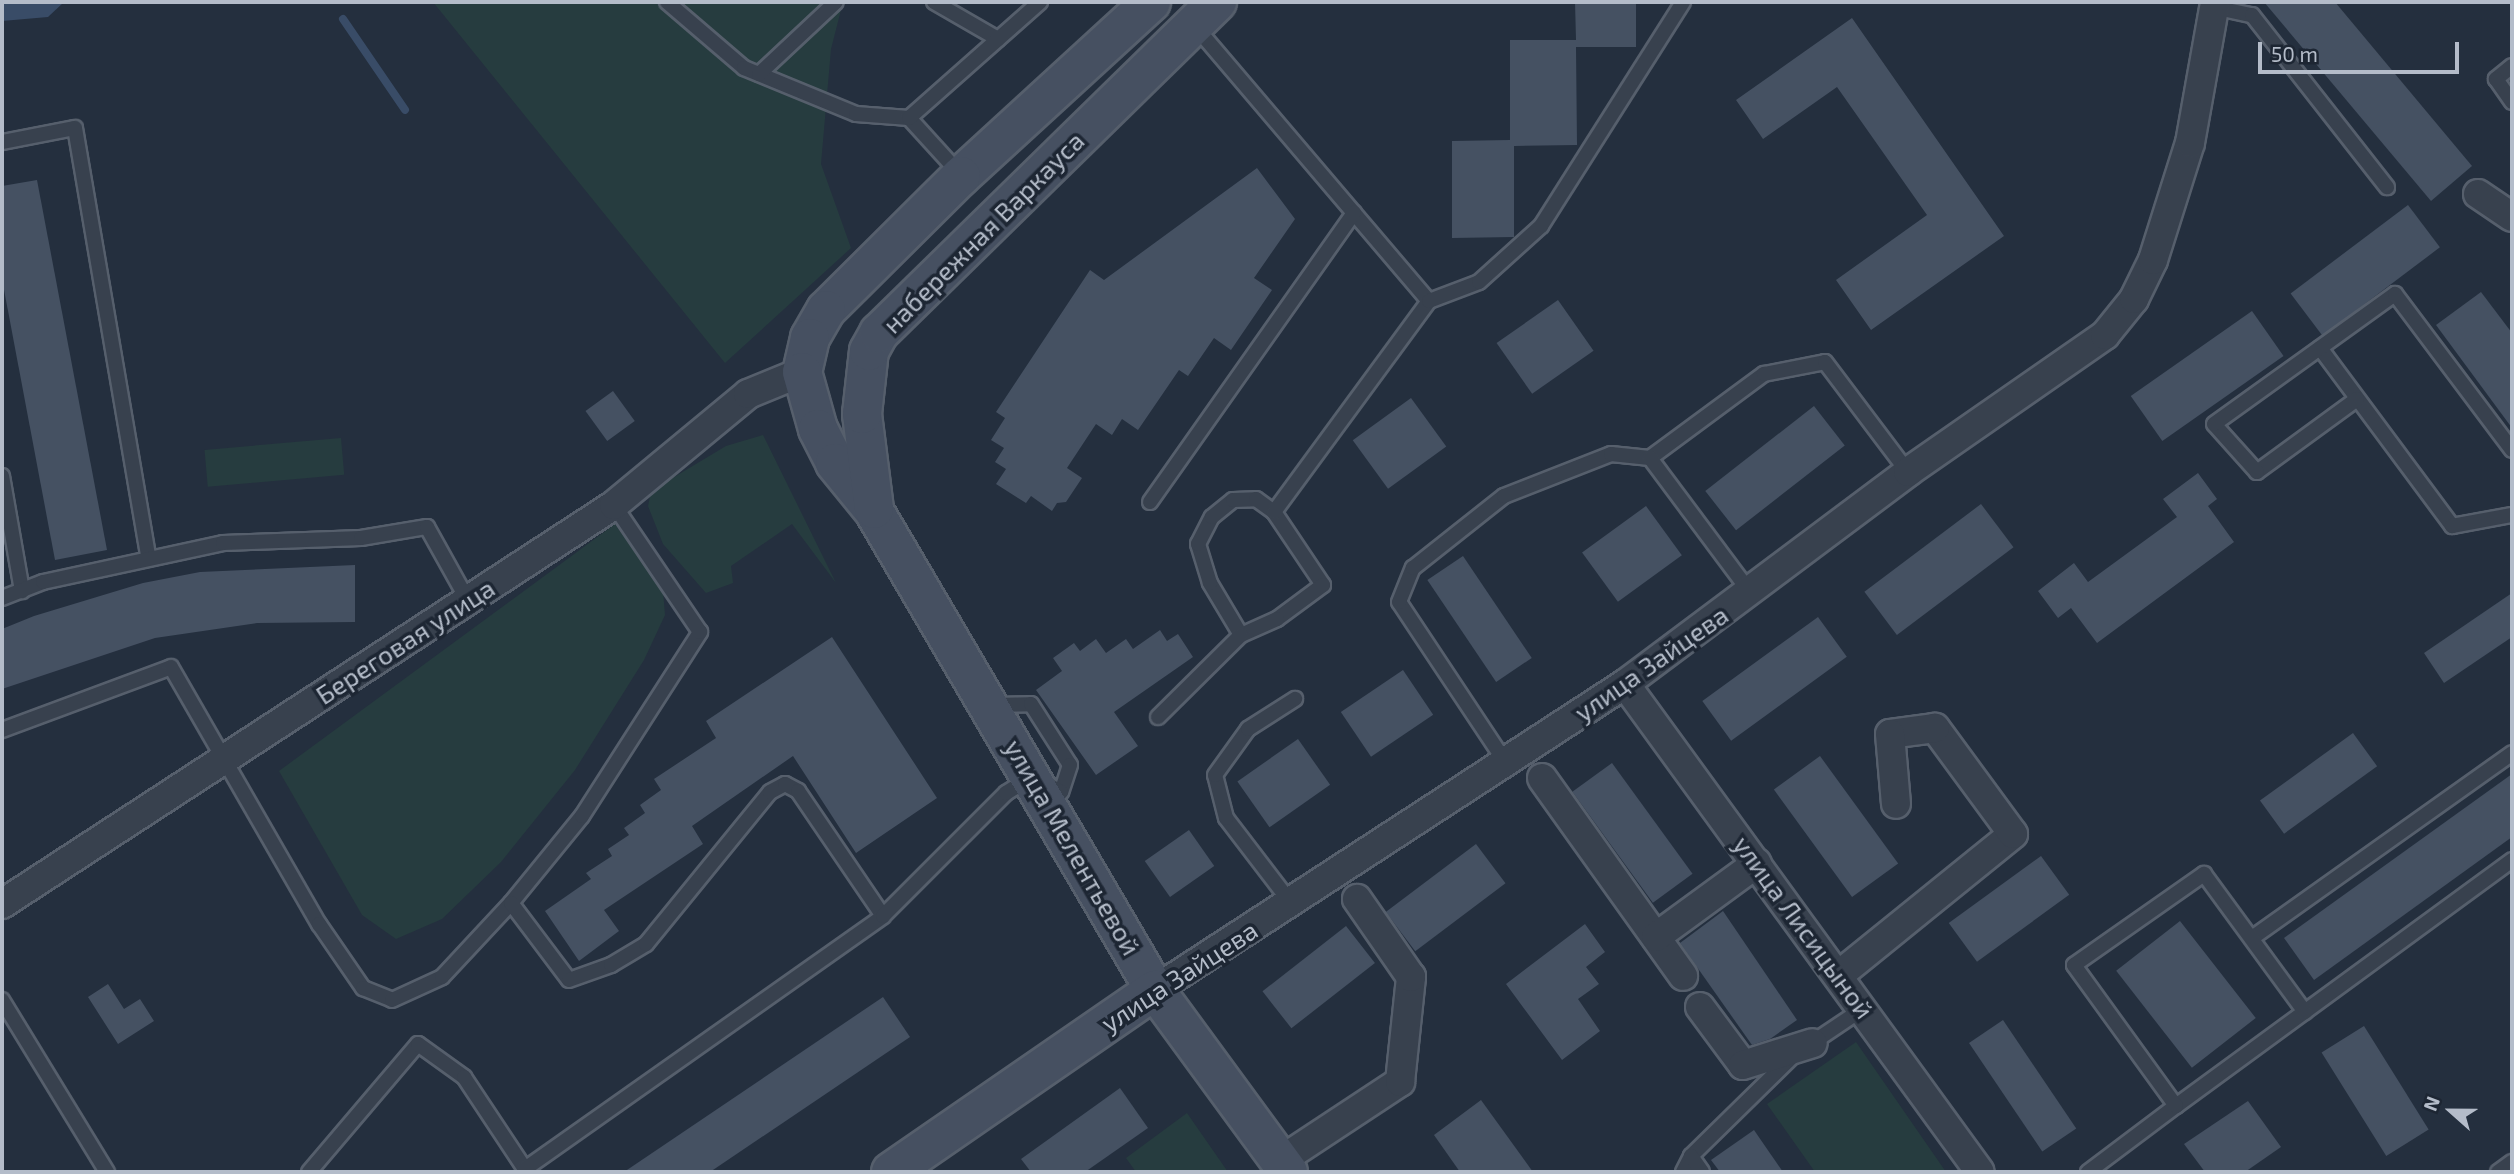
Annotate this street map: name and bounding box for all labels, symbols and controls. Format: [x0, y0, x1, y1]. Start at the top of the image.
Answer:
scale bar [2262, 28, 2463, 72]
text: 50 m [2271, 41, 2318, 66]
street label: набережная Варкауса [876, 125, 1090, 339]
street label: Береговая улица [310, 572, 500, 710]
street label: улица Зайцева [1568, 598, 1734, 728]
street label: улица Мелентьевой [999, 734, 1147, 960]
street label: улица Лисицыной [1727, 830, 1881, 1024]
street label: улица Зайцева [1095, 914, 1263, 1038]
north arrow [2416, 1076, 2486, 1146]
text: N [2418, 1093, 2444, 1114]

